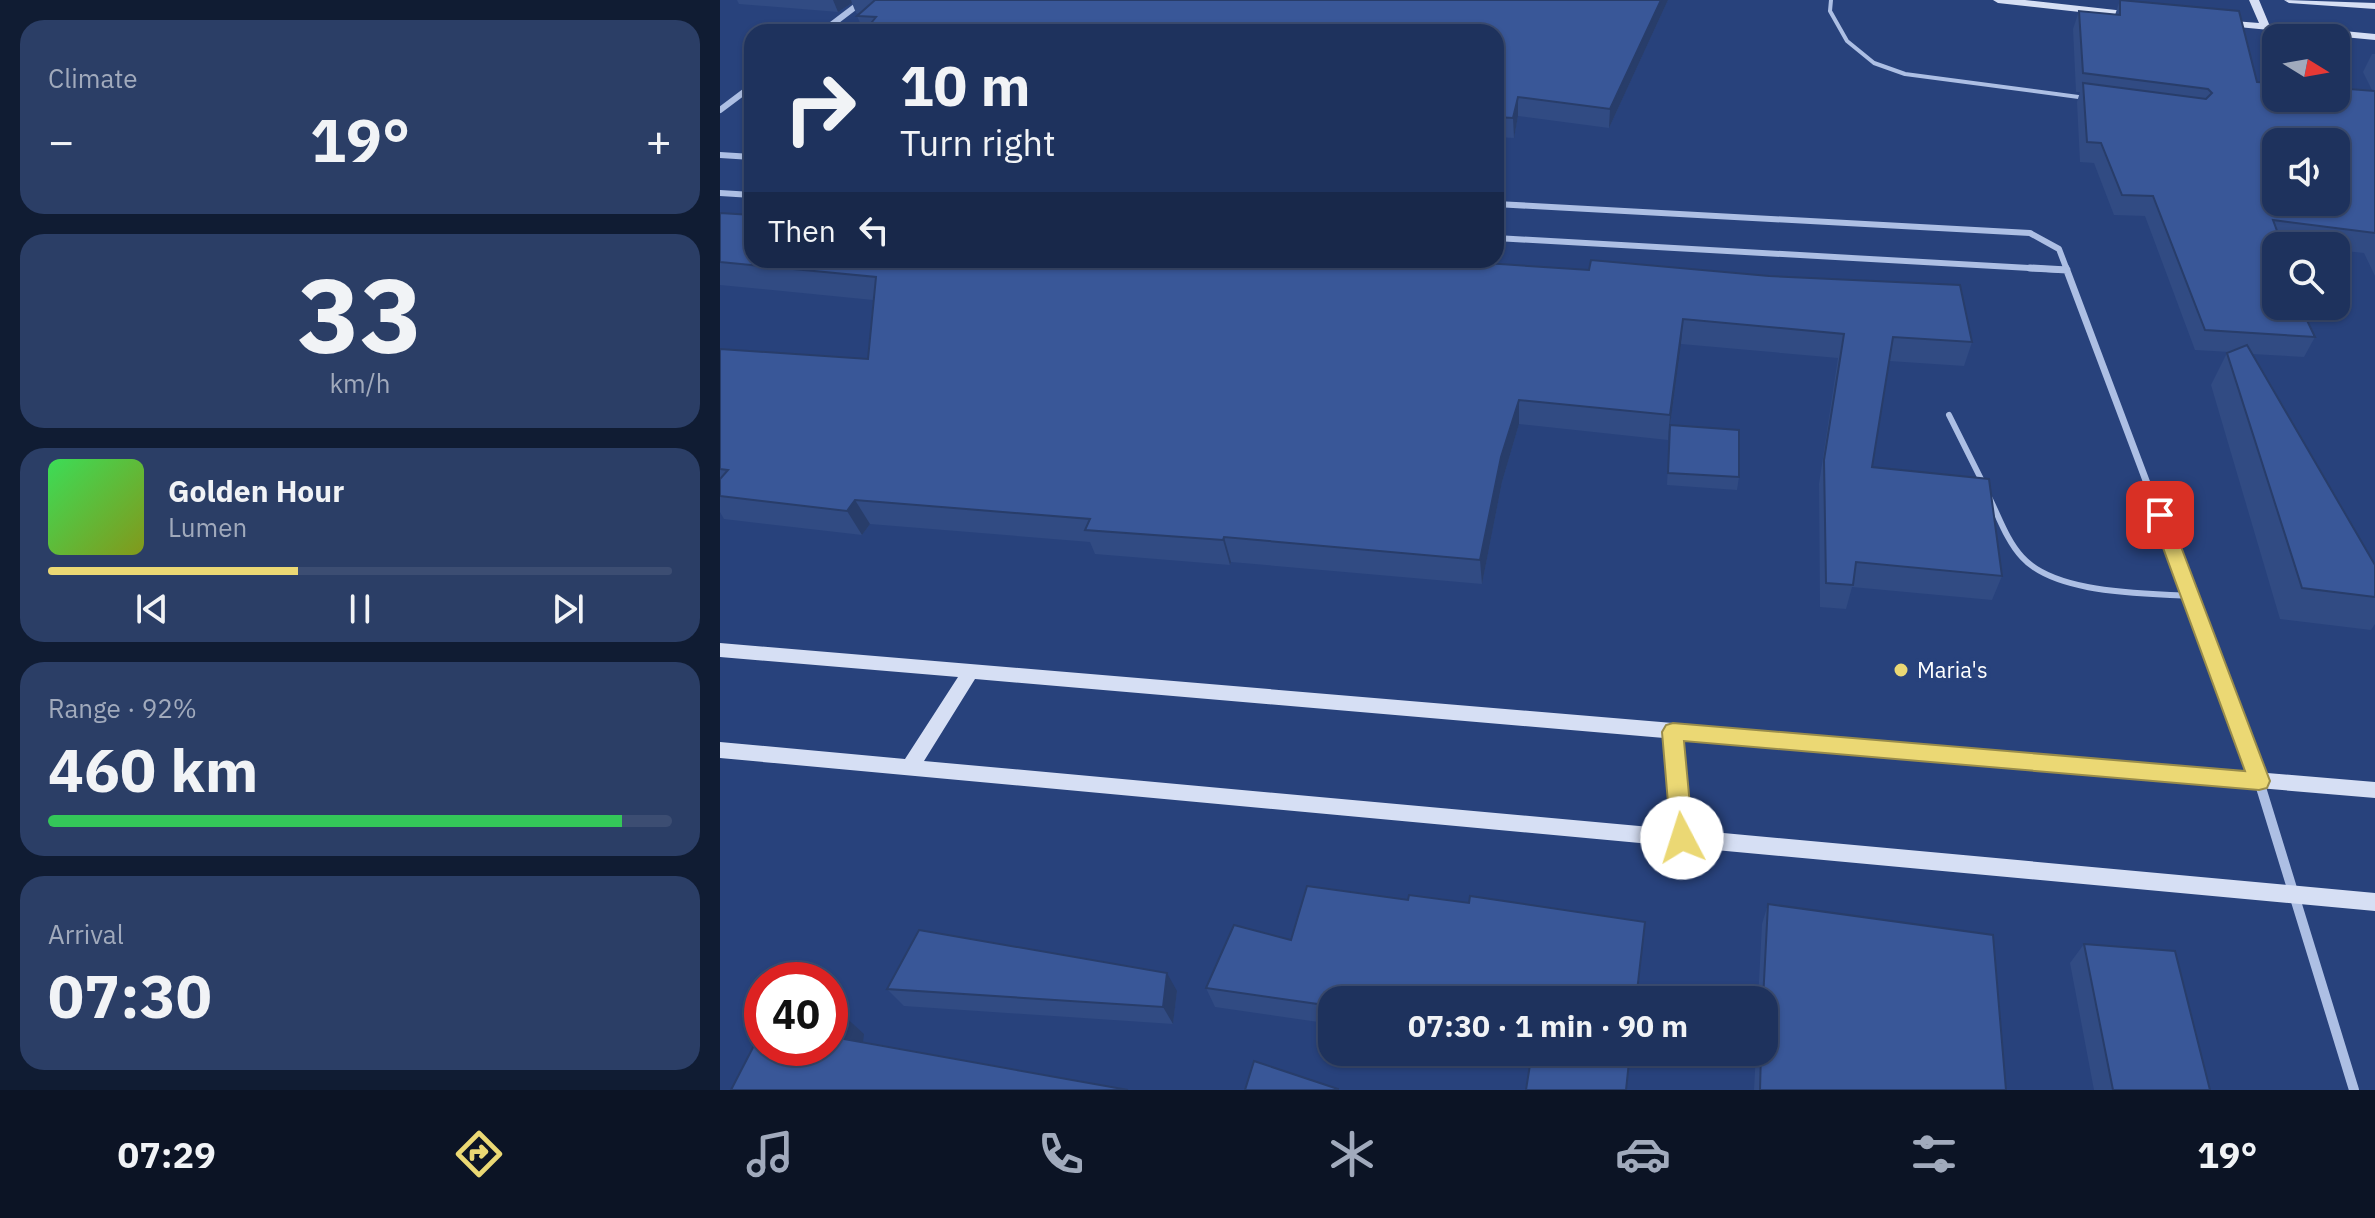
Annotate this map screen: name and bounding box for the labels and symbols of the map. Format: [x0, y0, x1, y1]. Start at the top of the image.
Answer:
north arrow [2262, 24, 2350, 112]
pin [2126, 481, 2194, 549]
place label: Maria's [1917, 655, 1988, 684]
marker: Maria's [1892, 661, 1910, 679]
position arrow [1640, 796, 1724, 880]
speed limit sign: 40 [744, 962, 848, 1066]

